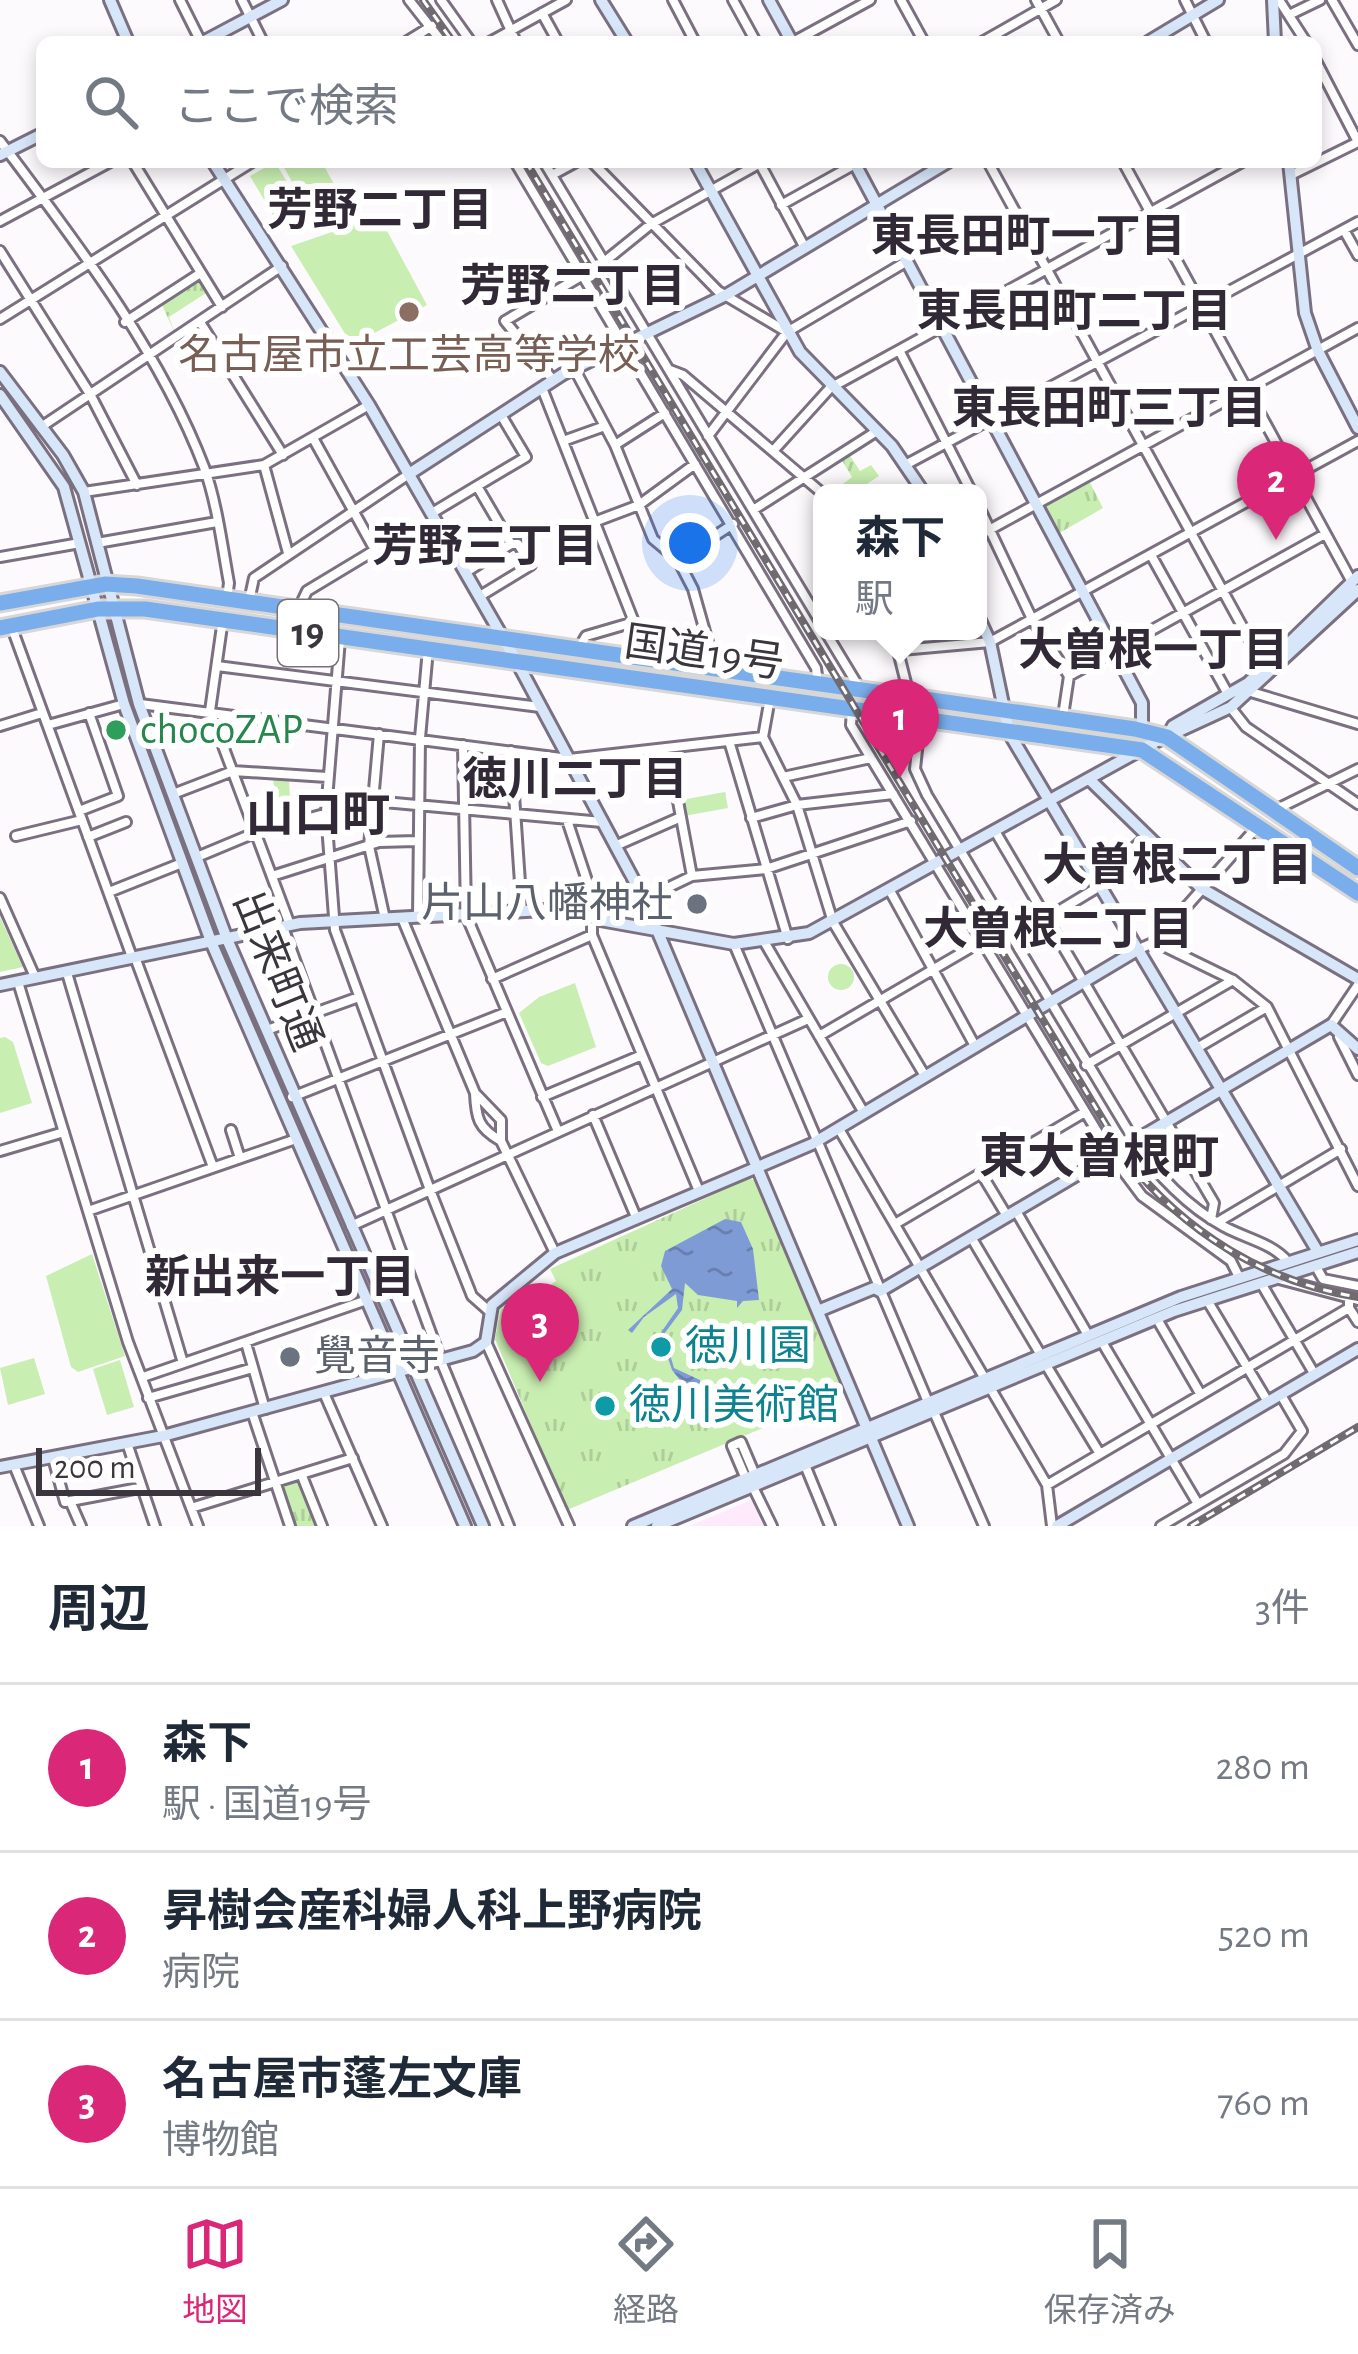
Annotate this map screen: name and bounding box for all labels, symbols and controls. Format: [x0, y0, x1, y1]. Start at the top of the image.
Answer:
search box [36, 36, 1322, 168]
icon: search [78, 69, 144, 135]
text: ここで検索 [174, 85, 399, 130]
district label: 芳野二丁目 [267, 186, 493, 234]
district label: 東長田町一丁目 [870, 213, 1186, 260]
district label: 芳野二丁目 [460, 262, 686, 310]
district label: 東長田町二丁目 [916, 288, 1232, 335]
marker: 名古屋市立工芸高等学校 [396, 299, 422, 325]
place label: 名古屋市立工芸高等学校 [178, 333, 640, 377]
district label: 東長田町三丁目 [951, 385, 1267, 432]
pin: 2 [1237, 441, 1315, 540]
popup [813, 484, 987, 640]
your location [660, 513, 720, 573]
text: 森下 [855, 517, 945, 562]
district label: 芳野三丁目 [372, 522, 598, 570]
text: 駅 [855, 581, 894, 620]
road number: 19 [278, 600, 338, 666]
street label: 国道19号 [622, 619, 787, 685]
district label: 大曽根一丁目 [1018, 626, 1288, 674]
pin: 1 [861, 679, 939, 778]
place label: chocoZAP [140, 709, 303, 751]
marker: chocoZAP [103, 717, 129, 743]
district label: 徳川二丁目 [462, 755, 688, 803]
district label: 山口町 [246, 791, 390, 841]
district label: 大曽根二丁目 [1042, 841, 1312, 889]
place label: 片山八幡神社 [421, 881, 673, 925]
street label: 出来町通 [226, 884, 330, 1057]
marker: 片山八幡神社 [684, 891, 710, 917]
district label: 大曽根二丁目 [923, 905, 1193, 953]
district label: 東大曽根町 [979, 1131, 1219, 1183]
district label: 新出来一丁目 [145, 1253, 415, 1301]
pin: 3 [501, 1283, 579, 1382]
place label: 徳川園 [685, 1324, 811, 1368]
place label: 覺音寺 [314, 1334, 440, 1378]
marker: 徳川園 [648, 1334, 674, 1360]
marker: 覺音寺 [277, 1344, 303, 1370]
place label: 徳川美術館 [629, 1383, 839, 1427]
marker: 徳川美術館 [592, 1393, 618, 1419]
scale bar [36, 1442, 261, 1495]
text: 200 m [54, 1452, 136, 1485]
text: 周辺 [48, 1585, 150, 1636]
text: 3件 [1255, 1590, 1310, 1629]
text: 森下 [162, 1722, 252, 1767]
text: 1 [80, 1748, 94, 1787]
text: 280 m [1216, 1748, 1310, 1787]
text: 駅 · 国道19号 [162, 1786, 372, 1825]
text: 昇樹会産科婦人科上野病院 [162, 1890, 702, 1935]
text: 2 [78, 1916, 96, 1955]
text: 520 m [1218, 1916, 1310, 1955]
text: 病院 [162, 1954, 240, 1993]
text: 名古屋市蓬左文庫 [162, 2058, 522, 2103]
text: 3 [79, 2084, 95, 2123]
text: 760 m [1217, 2084, 1310, 2123]
text: 博物館 [162, 2122, 279, 2161]
tab: 地図 [182, 2211, 248, 2332]
tab: 経路 [613, 2211, 679, 2332]
tab: 保存済み [1044, 2211, 1176, 2332]

